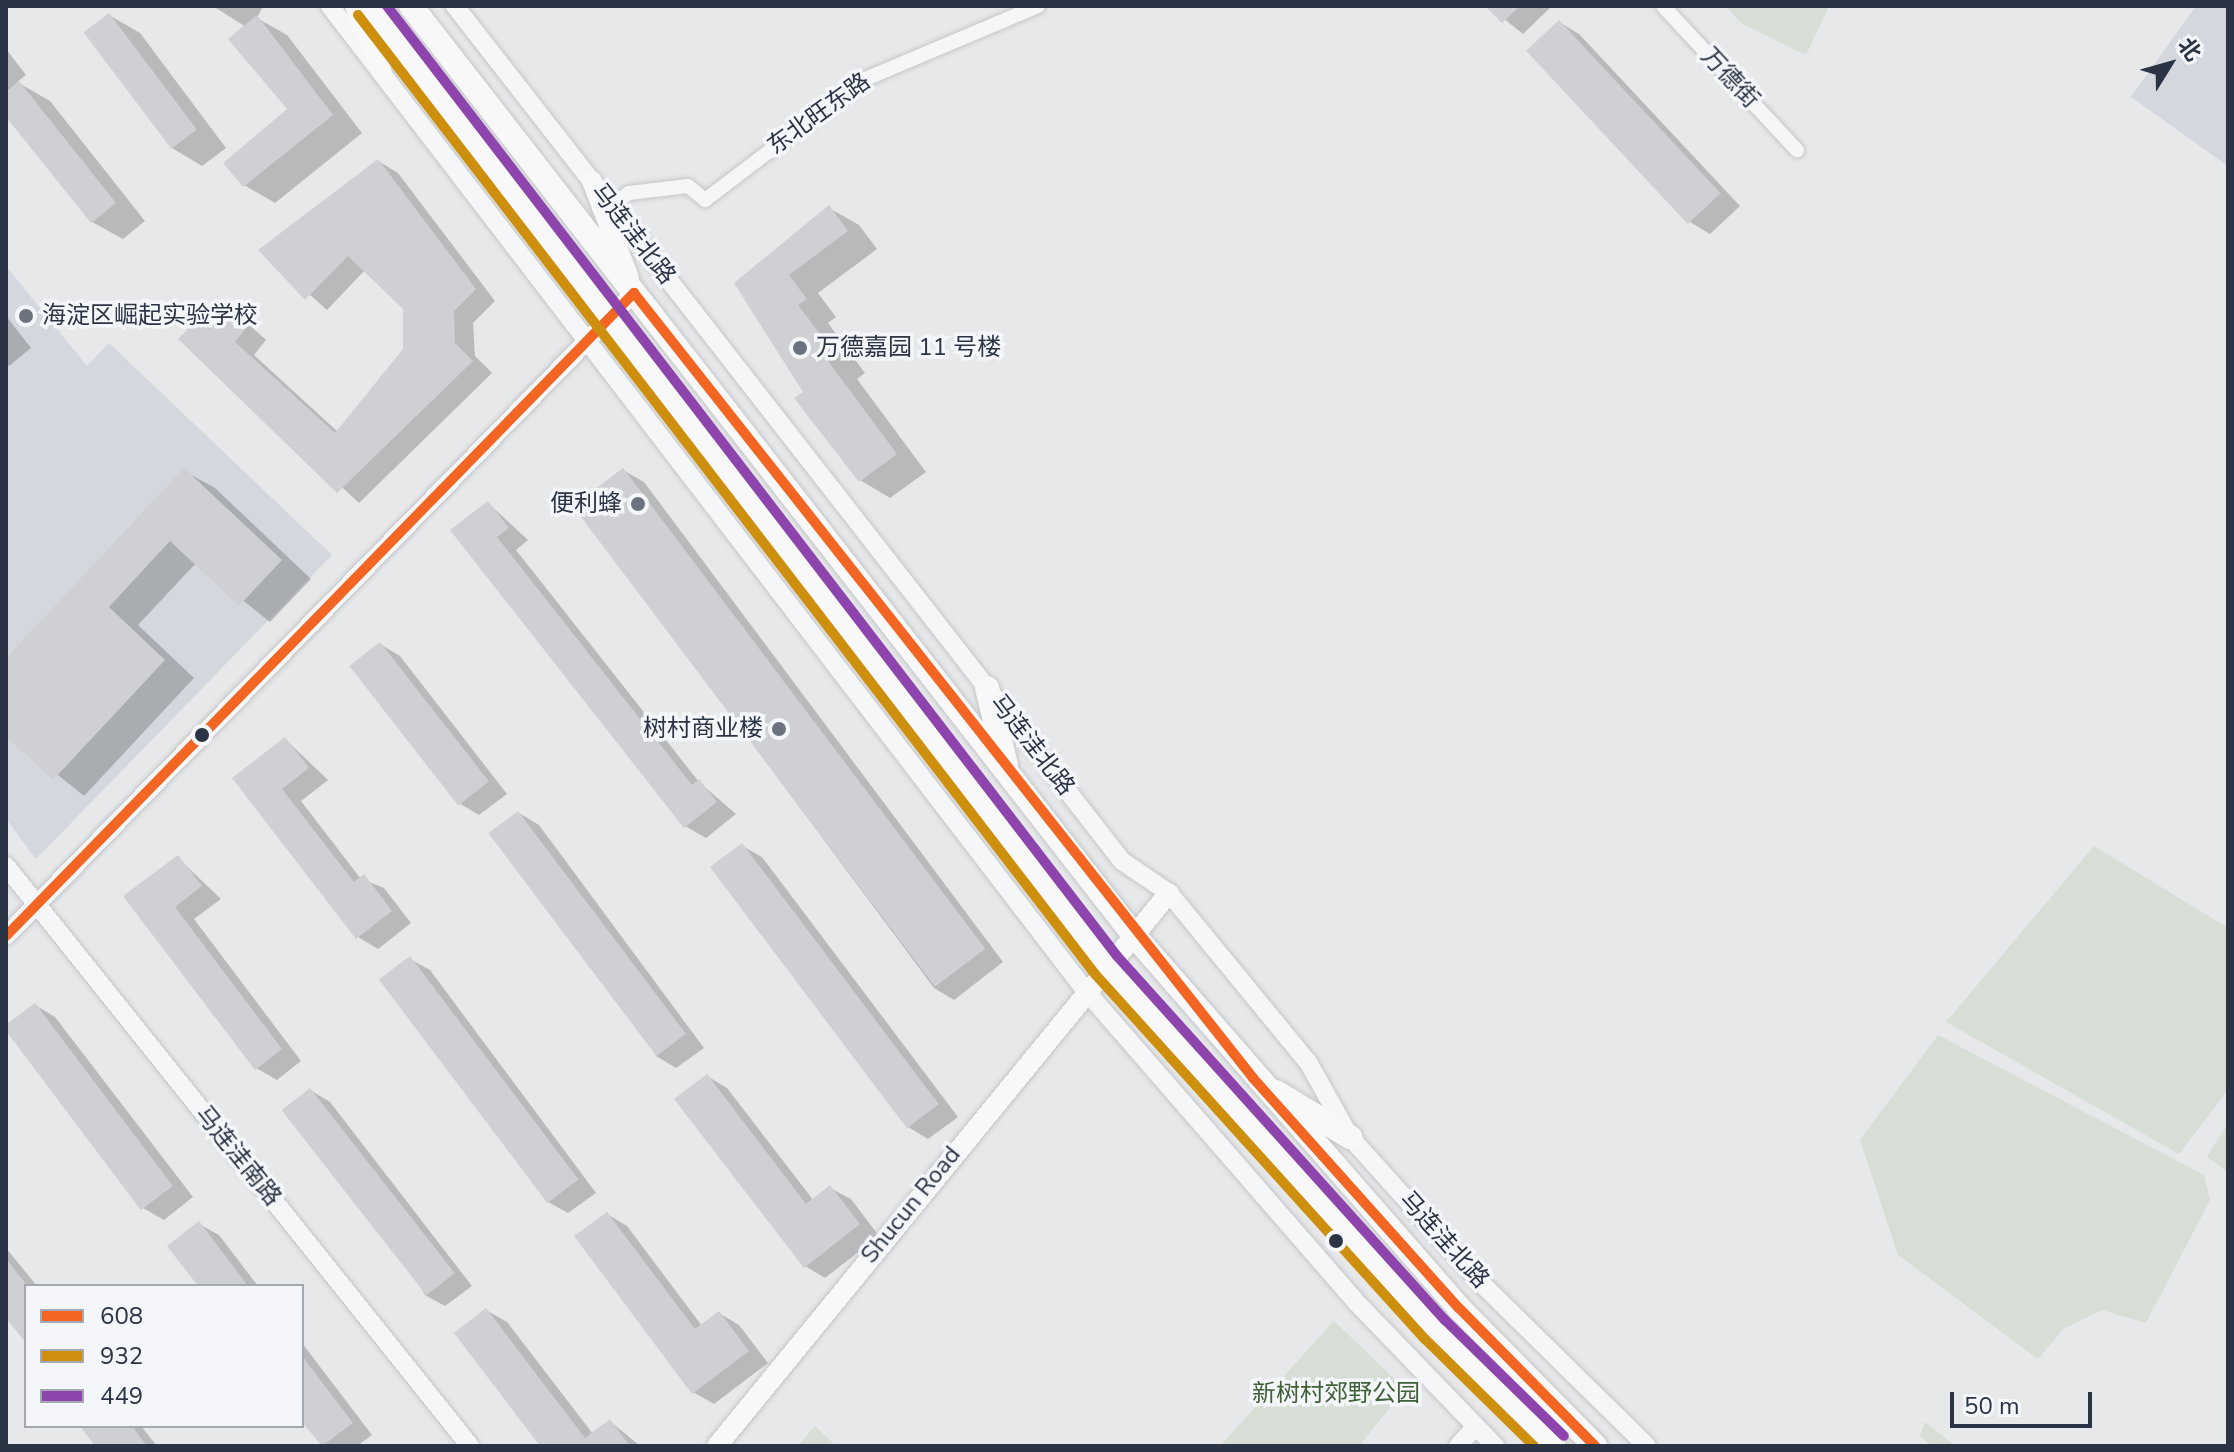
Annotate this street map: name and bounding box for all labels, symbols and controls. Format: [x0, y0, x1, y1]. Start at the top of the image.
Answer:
north arrow [2130, 24, 2210, 104]
text: 北 [2171, 32, 2208, 67]
street label: 万德街 [1695, 42, 1765, 114]
street label: 东北旺东路 [762, 67, 876, 161]
street label: 马连洼北路 [585, 178, 681, 290]
place label: 海淀区崛起实验学校 [42, 302, 258, 330]
marker: 海淀区崛起实验学校 [17, 307, 35, 325]
place label: 万德嘉园 11 号楼 [816, 334, 1001, 362]
marker: 万德嘉园 11 号楼 [791, 339, 809, 357]
place label: 便利蜂 [550, 490, 622, 518]
marker: 便利蜂 [629, 495, 647, 513]
street label: 马连洼北路 [984, 689, 1080, 801]
place label: 树村商业楼 [643, 715, 763, 743]
marker: 树村商业楼 [770, 720, 788, 738]
unlabelled marker [194, 727, 210, 743]
street label: 马连洼南路 [189, 1100, 287, 1212]
street label: Shucun Road [855, 1141, 967, 1269]
street label: 马连洼北路 [1393, 1186, 1495, 1294]
unlabelled marker [1328, 1233, 1344, 1249]
legend [24, 1284, 304, 1428]
text: 608 [100, 1300, 143, 1332]
text: 932 [100, 1340, 143, 1372]
scale bar [1954, 1376, 2096, 1426]
text: 449 [100, 1380, 143, 1412]
park label: 新树村郊野公园 [1252, 1380, 1420, 1408]
text: 50 m [1964, 1390, 2020, 1422]

